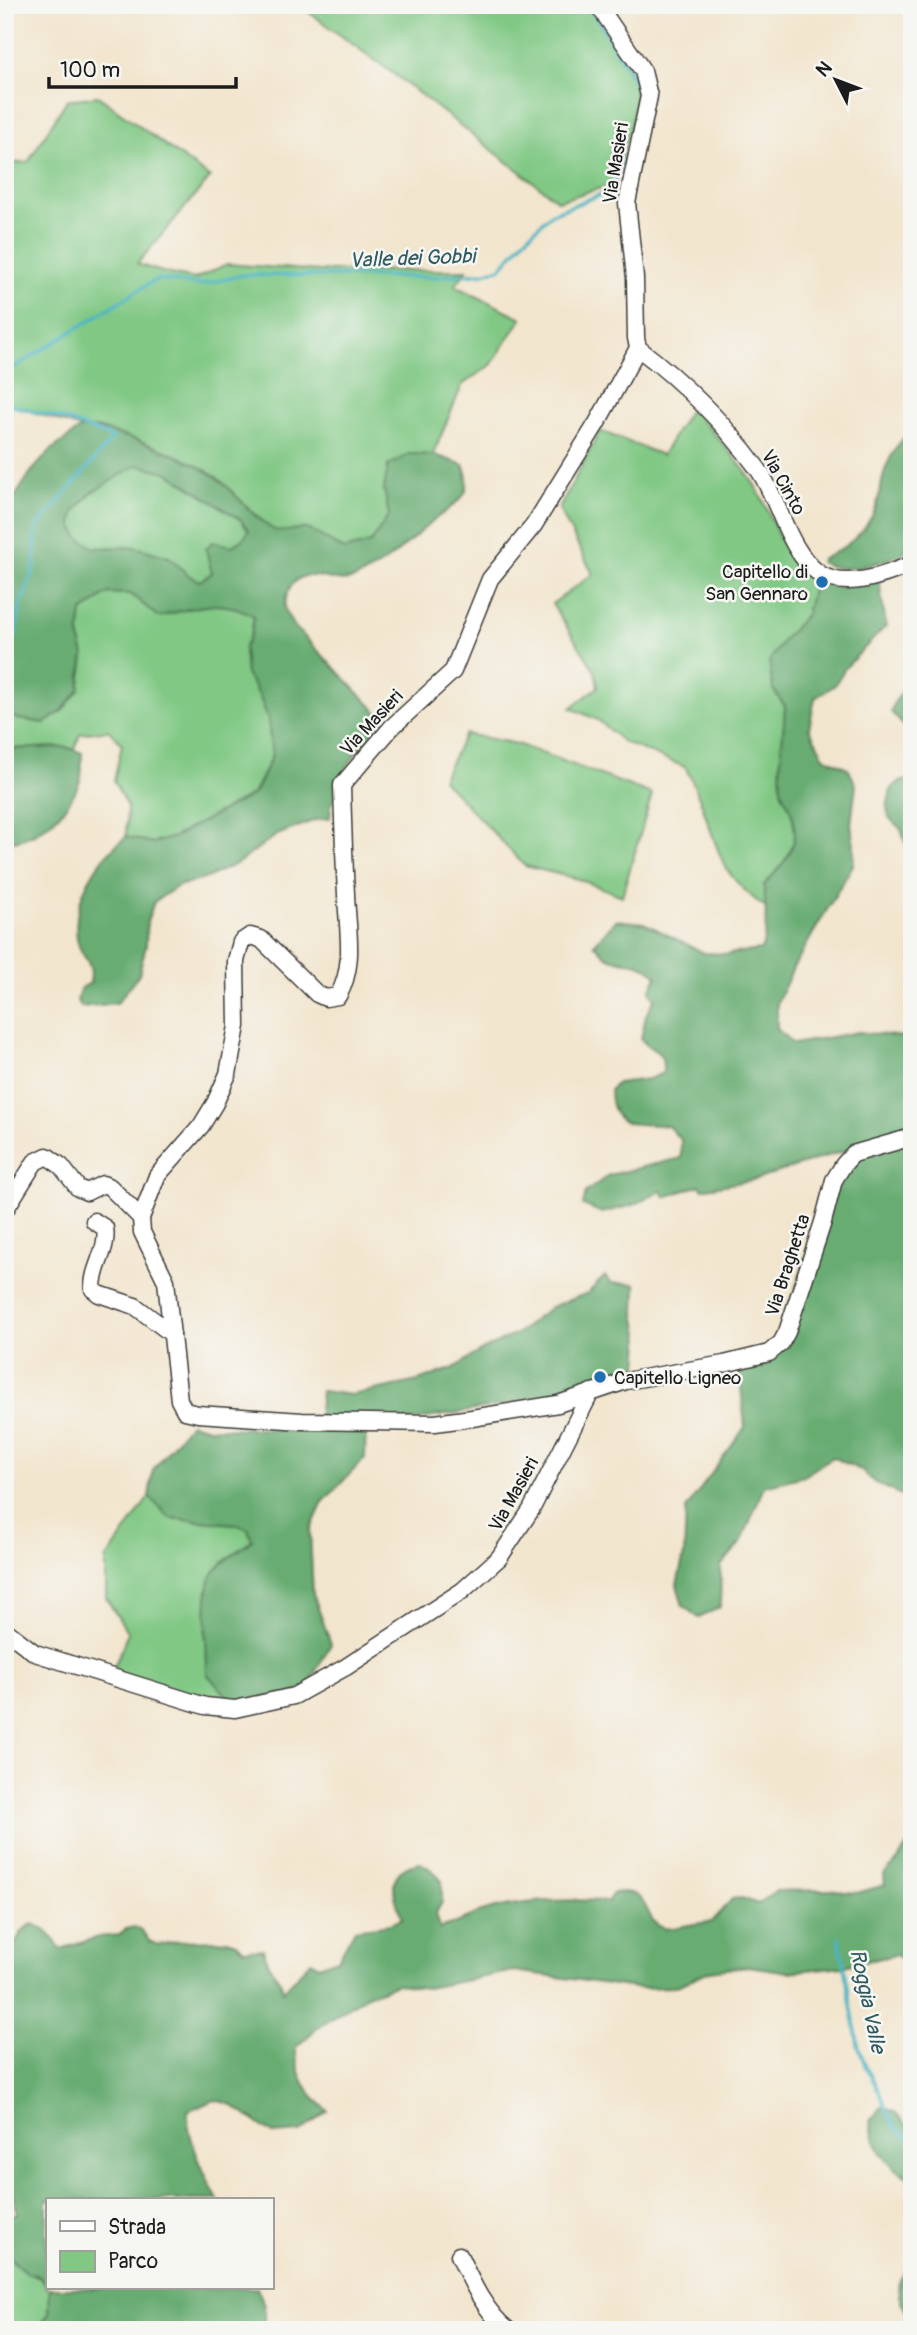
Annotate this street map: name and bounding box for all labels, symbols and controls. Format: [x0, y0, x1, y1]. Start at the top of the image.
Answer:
scale bar [49, 46, 236, 90]
north arrow [802, 46, 872, 116]
text: N [811, 56, 837, 82]
text: 100 m [60, 57, 120, 84]
street label: Via Masieri [598, 121, 634, 205]
water label: Valle dei Gobbi [349, 243, 479, 274]
street label: Via Cinto [755, 446, 811, 519]
place label: Capitello di San Gennaro [705, 560, 808, 606]
marker: Capitello di San Gennaro [814, 574, 830, 590]
street label: Via Masieri [335, 685, 408, 761]
street label: Via Braghetta [760, 1211, 816, 1320]
place label: Capitello Ligneo [614, 1366, 741, 1390]
marker: Capitello Ligneo [592, 1369, 608, 1385]
street label: Via Masieri [484, 1453, 544, 1536]
water label: Roggia Valle [843, 1947, 892, 2058]
legend [46, 2198, 273, 2290]
text: Strada [108, 2214, 166, 2241]
text: Parco [108, 2248, 158, 2275]

